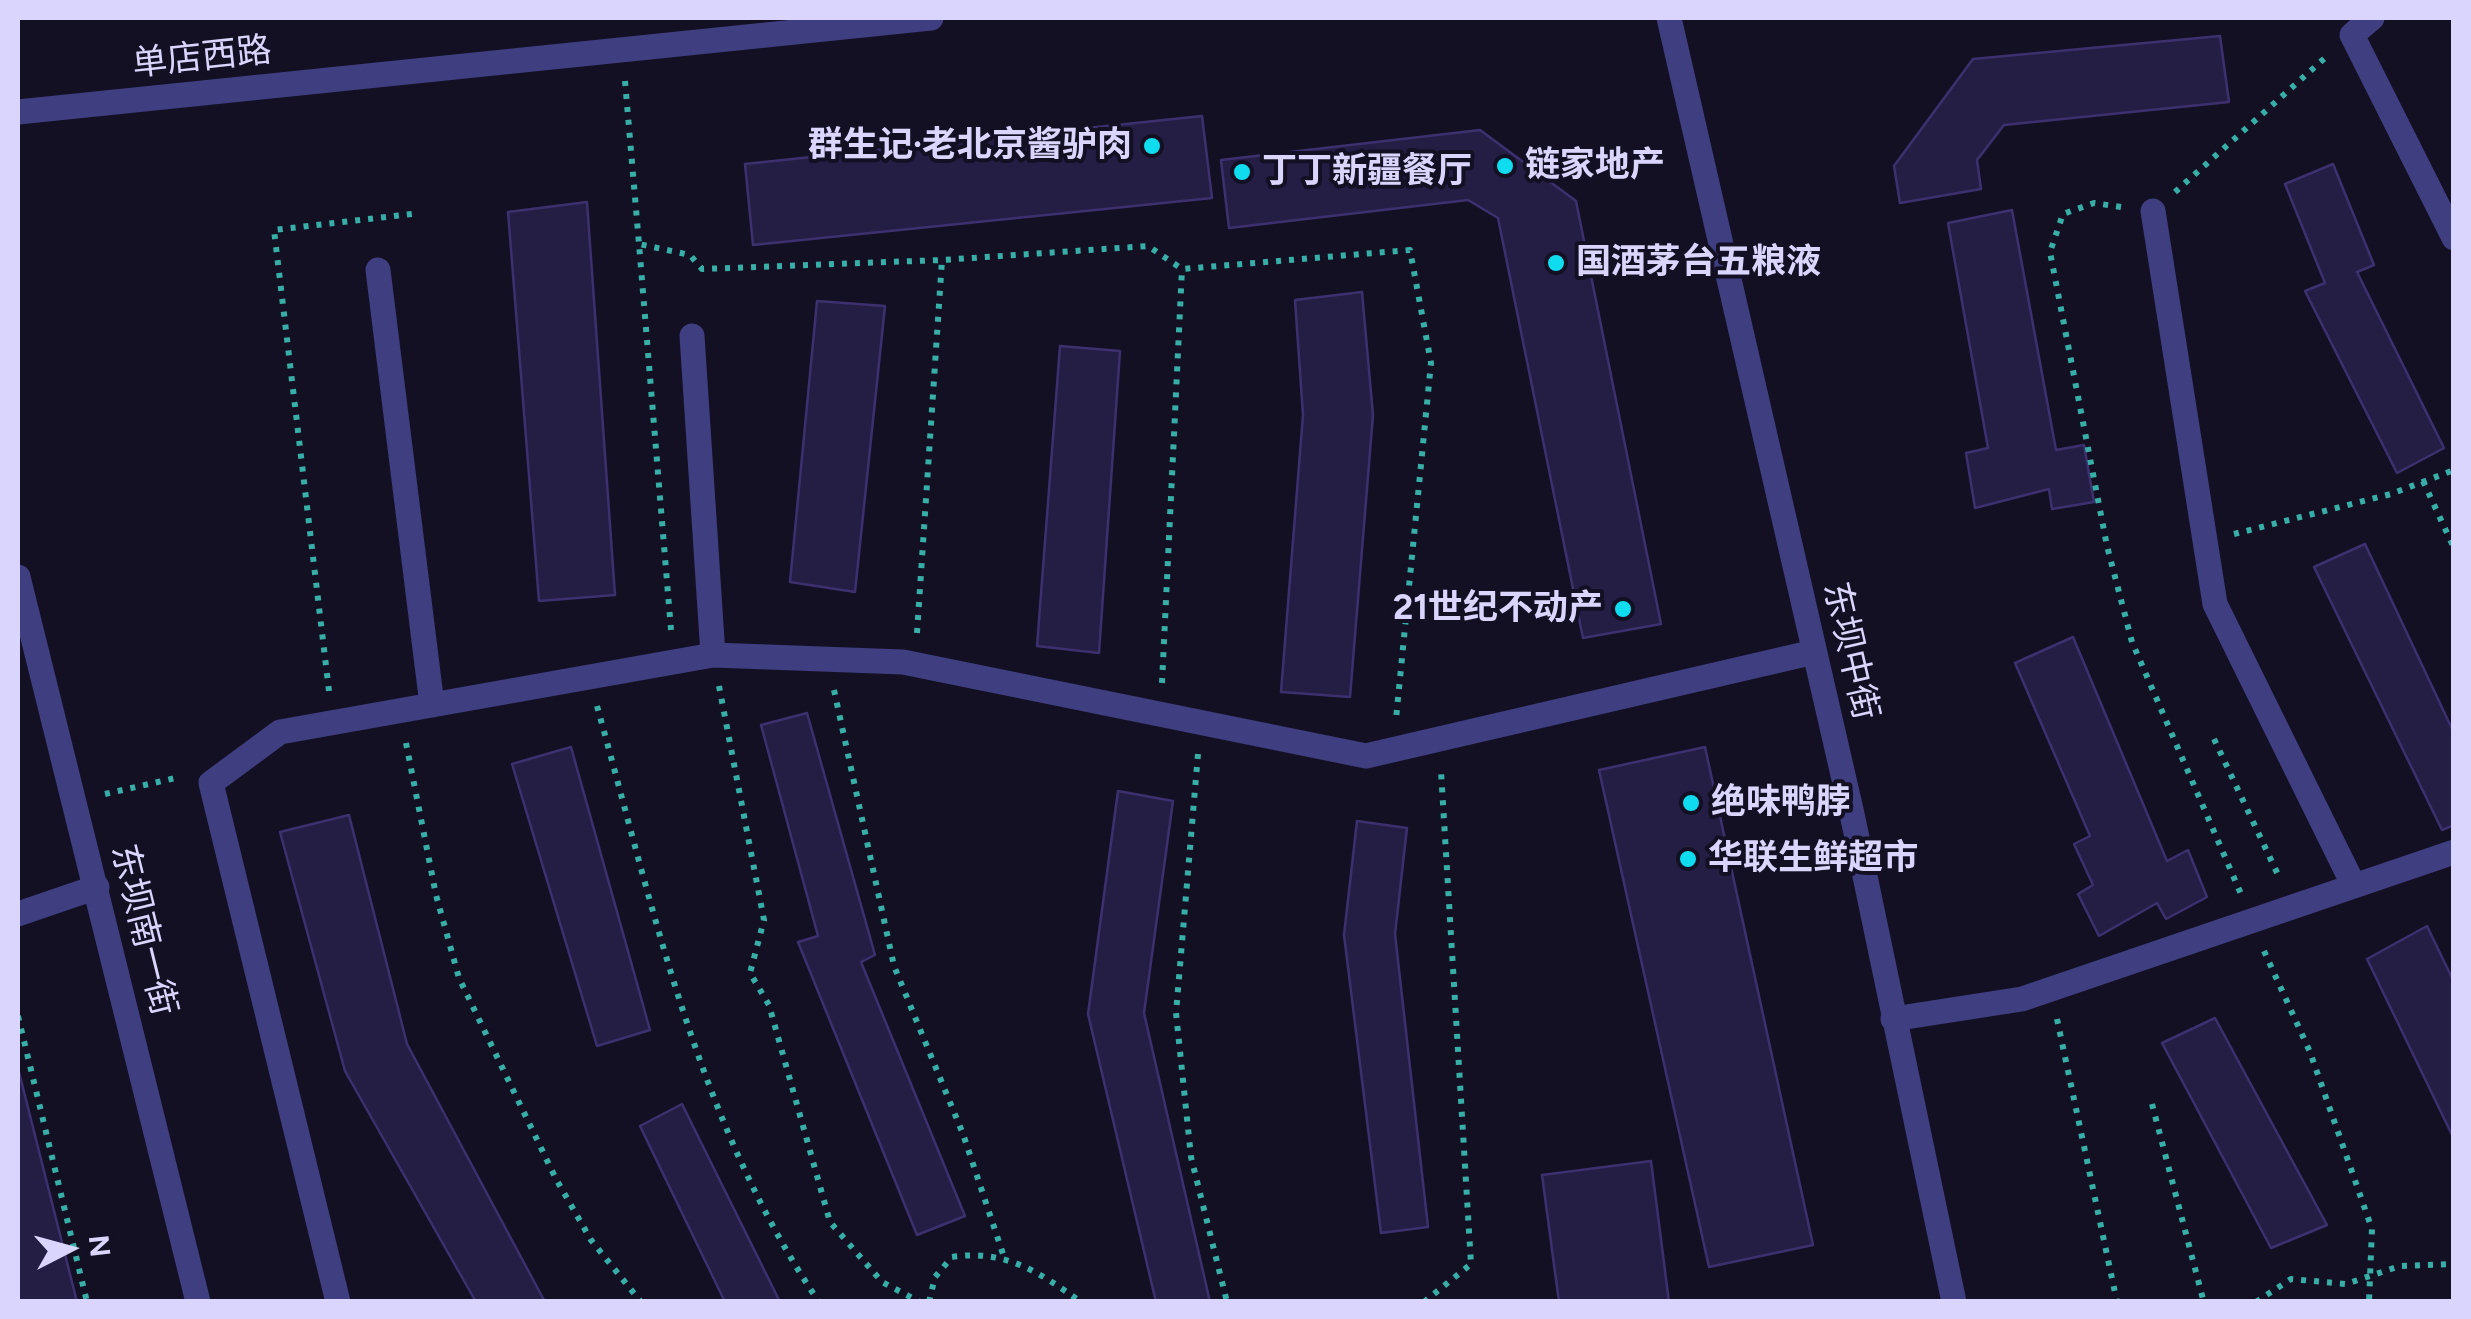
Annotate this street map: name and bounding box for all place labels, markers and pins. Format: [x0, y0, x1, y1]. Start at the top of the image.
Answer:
place label: 群生记·老北京酱驴肉 [808, 125, 1132, 167]
marker: 群生记·老北京酱驴肉 [1141, 135, 1163, 157]
place label: 链家地产 [1525, 145, 1665, 187]
place label: 丁丁新疆餐厅 [1262, 151, 1472, 193]
marker: 链家地产 [1494, 155, 1516, 177]
marker: 丁丁新疆餐厅 [1231, 161, 1253, 183]
place label: 国酒茅台五粮液 [1576, 242, 1821, 284]
marker: 国酒茅台五粮液 [1545, 252, 1567, 274]
place label: 21世纪不动产 [1393, 588, 1603, 630]
marker: 21世纪不动产 [1612, 598, 1634, 620]
place label: 绝味鸭脖 [1711, 782, 1851, 824]
marker: 绝味鸭脖 [1680, 792, 1702, 814]
place label: 华联生鲜超市 [1708, 838, 1918, 880]
marker: 华联生鲜超市 [1677, 848, 1699, 870]

